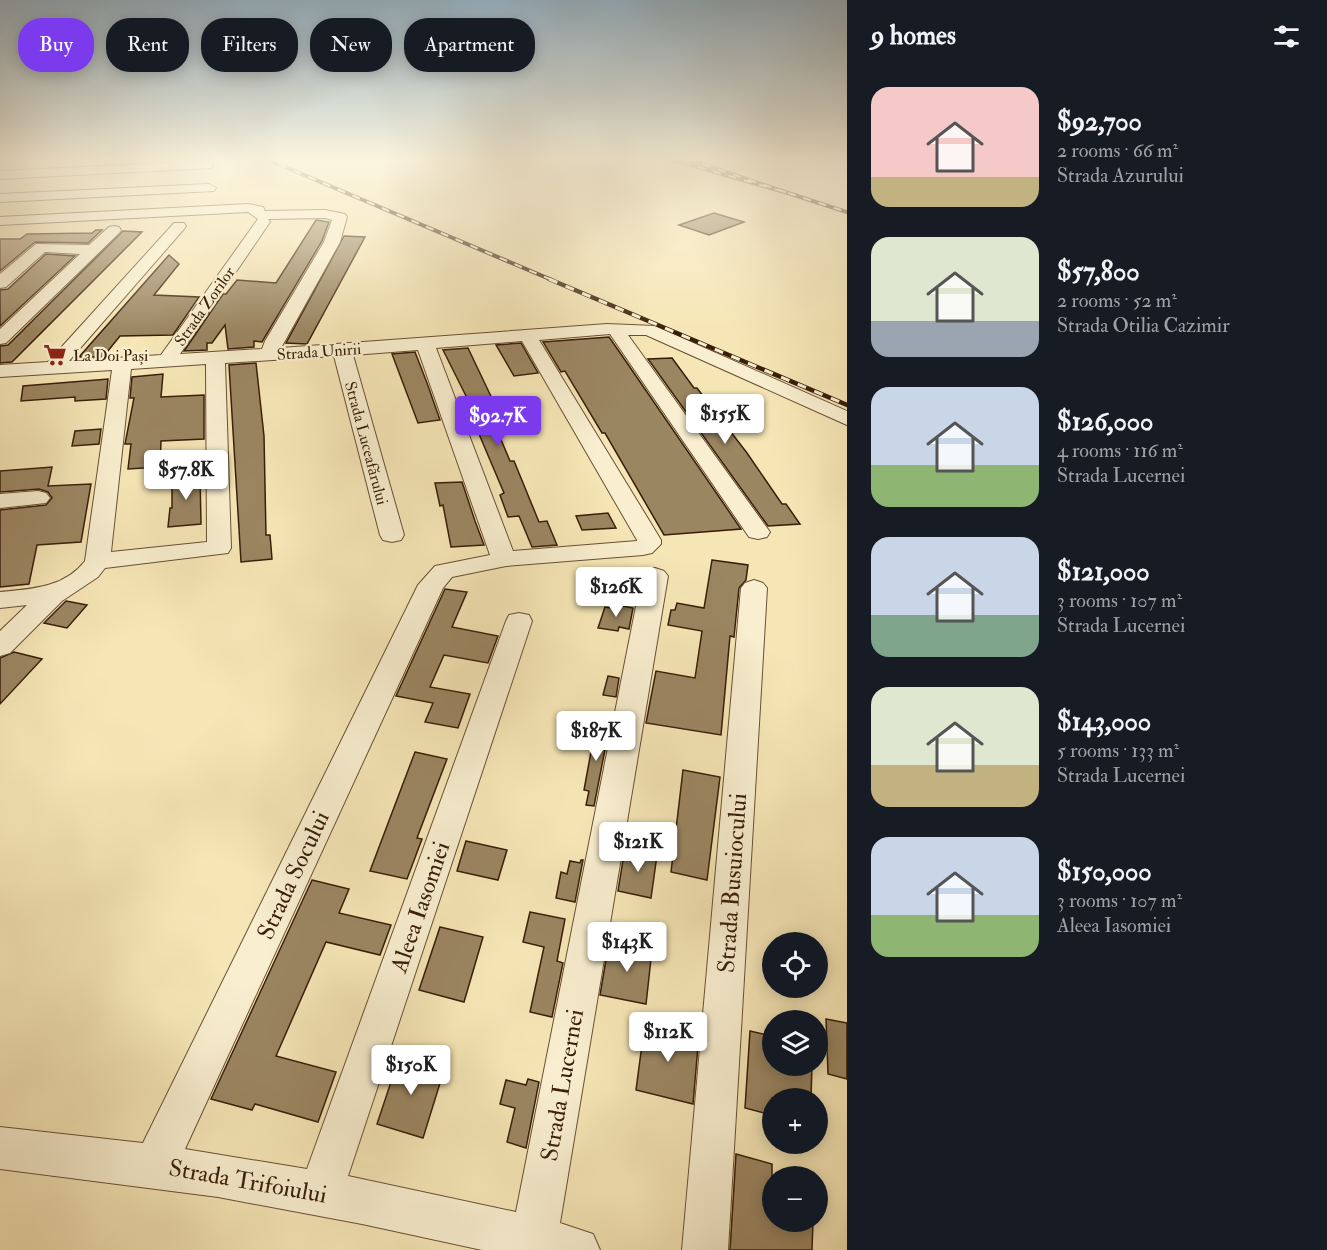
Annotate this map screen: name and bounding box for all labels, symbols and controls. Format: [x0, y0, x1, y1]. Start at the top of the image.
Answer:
chip: Buy [18, 18, 94, 72]
chip: Rent [106, 18, 189, 72]
chip: Filters [201, 18, 298, 72]
chip: New [310, 18, 392, 72]
chip: Apartment [404, 18, 535, 72]
text: 9 homes [871, 20, 956, 52]
icon: filters [1270, 20, 1303, 53]
text: $92,700 [1057, 106, 1142, 138]
icon: home [919, 111, 991, 183]
text: 2 rooms · 66 m² [1057, 138, 1178, 163]
text: Strada Azurului [1057, 163, 1184, 188]
text: $57,800 [1057, 256, 1140, 288]
icon: home [919, 261, 991, 333]
street label: Strada Zorilor [170, 263, 239, 350]
text: 2 rooms · 52 m² [1057, 288, 1177, 313]
text: Strada Otilia Cazimir [1057, 313, 1230, 338]
street label: Strada Unirii [276, 339, 362, 365]
supermarket icon: La Doi Pași [42, 342, 68, 368]
place label: La Doi Pași [73, 346, 148, 366]
street label: Strada Luceafǎrului [340, 379, 392, 507]
pin: $155K [683, 394, 767, 445]
pin: $92.7K [449, 396, 547, 447]
text: $155K [700, 401, 750, 426]
text: $92.7K [469, 403, 527, 428]
text: $126,000 [1057, 406, 1153, 438]
icon: home [919, 411, 991, 483]
text: 4 rooms · 116 m² [1057, 438, 1183, 463]
pin: $57.8K [137, 450, 235, 501]
text: $57.8K [158, 457, 214, 482]
text: Strada Lucernei [1057, 463, 1185, 488]
text: $121,000 [1057, 556, 1150, 588]
icon: home [919, 561, 991, 633]
pin: $126K [574, 567, 658, 618]
text: $126K [590, 574, 642, 599]
text: 3 rooms · 107 m² [1057, 588, 1182, 613]
text: Strada Lucernei [1057, 613, 1185, 638]
text: $143,000 [1057, 706, 1151, 738]
pin: $187K [554, 711, 638, 762]
icon: home [919, 711, 991, 783]
text: $187K [570, 718, 622, 743]
text: 5 rooms · 133 m² [1057, 738, 1179, 763]
text: Strada Lucernei [1057, 763, 1185, 788]
street label: Strada Busuiocului [711, 792, 754, 974]
street label: Strada Socului [250, 806, 337, 945]
pin: $121K [596, 822, 680, 873]
text: $121K [613, 829, 663, 854]
street label: Aleea Iasomiei [383, 837, 457, 978]
text: $150,000 [1057, 856, 1152, 888]
icon: home [919, 861, 991, 933]
text: 3 rooms · 107 m² [1057, 888, 1182, 913]
text: Aleea Iasomiei [1057, 913, 1171, 938]
pin: $143K [585, 922, 669, 973]
text: $143K [602, 929, 652, 954]
map controls [762, 932, 828, 1232]
button: locate [762, 932, 828, 998]
street label: Strada Lucernei [534, 1007, 591, 1164]
button: layers [762, 1010, 828, 1076]
pin: $112K [626, 1012, 710, 1063]
text: $112K [643, 1019, 693, 1044]
pin: $150K [369, 1045, 453, 1096]
text: $150K [385, 1052, 437, 1077]
button: + [762, 1088, 828, 1154]
street label: Strada Trifoiului [166, 1152, 329, 1211]
button: − [762, 1166, 828, 1232]

